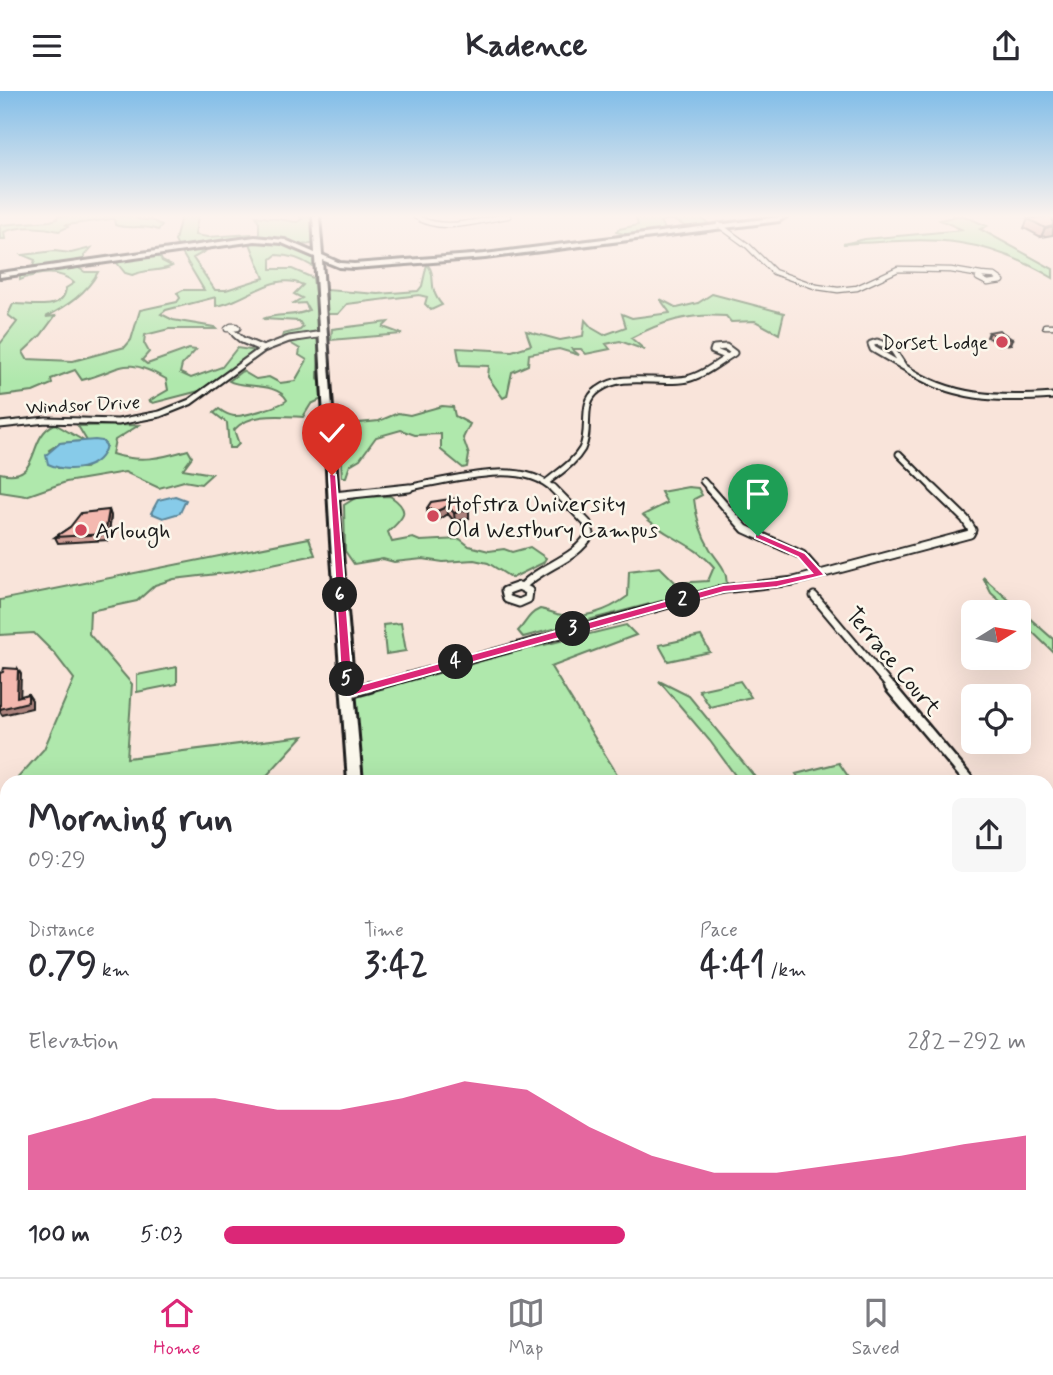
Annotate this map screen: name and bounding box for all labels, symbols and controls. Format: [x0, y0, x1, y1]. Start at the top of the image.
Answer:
text: Kadence [466, 25, 587, 67]
icon: menu [28, 27, 66, 65]
icon: share [987, 27, 1025, 65]
place label: Dorset Lodge [882, 331, 988, 357]
marker: Dorset Lodge [994, 334, 1010, 350]
street label: Windsor Drive [25, 390, 141, 421]
pin [302, 403, 362, 475]
icon: check [313, 414, 351, 452]
pin [728, 464, 788, 536]
icon: arrive [739, 475, 777, 513]
place label: Hofstra University Old Westbury Campus [447, 490, 658, 546]
marker: Hofstra University Old Westbury Campus [425, 508, 441, 524]
place label: Arlough [95, 517, 171, 549]
marker: Arlough [73, 522, 89, 538]
pin: 6 [322, 577, 358, 613]
text: 6 [335, 582, 344, 607]
pin: 2 [666, 582, 700, 617]
text: 2 [678, 587, 687, 612]
north arrow [961, 600, 1031, 670]
map controls [961, 600, 1031, 754]
street label: Terrace Court [838, 601, 947, 724]
pin: 3 [556, 611, 590, 647]
text: 3 [568, 616, 577, 641]
pin: 4 [438, 645, 474, 679]
text: 4 [450, 649, 461, 674]
pin: 5 [330, 661, 364, 697]
text: 5 [341, 666, 352, 691]
button: locate [961, 684, 1031, 754]
text: Morning run [28, 795, 233, 844]
button: share [952, 798, 1026, 872]
text: 09:29 [28, 846, 86, 876]
text: Distance [28, 918, 95, 943]
text: Time [364, 918, 404, 943]
text: Pace [700, 918, 738, 943]
text: 0.79 [28, 943, 97, 989]
text: 3:42 [364, 943, 428, 989]
text: 4:41 [700, 943, 765, 989]
text: km [97, 958, 130, 983]
text: /km [765, 958, 806, 983]
text: Elevation [28, 1027, 119, 1057]
text: 282–292 m [908, 1027, 1026, 1057]
text: 100 m [28, 1220, 90, 1250]
text: 5:03 [140, 1220, 183, 1250]
tab: Home [153, 1294, 201, 1361]
tab: Map [507, 1294, 545, 1361]
tab: Saved [852, 1294, 900, 1361]

